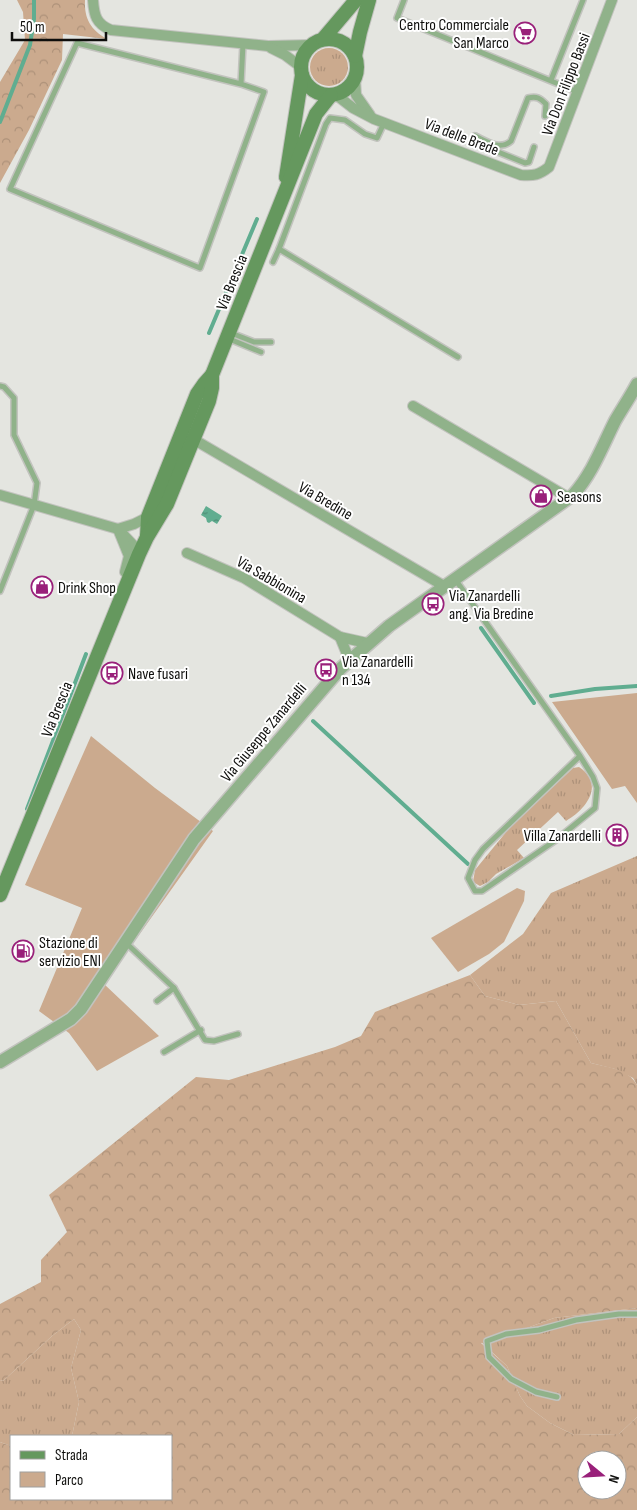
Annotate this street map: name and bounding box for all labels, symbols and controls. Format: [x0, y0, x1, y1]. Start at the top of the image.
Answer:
scale bar [12, 10, 106, 42]
place label: Centro Commerciale San Marco [399, 16, 509, 53]
text: 50 m [20, 18, 45, 37]
supermarket icon: Centro Commerciale San Marco [513, 21, 537, 45]
street label: Via Don Filippo Bassi [538, 31, 595, 139]
street label: Via delle Brede [422, 115, 501, 160]
street label: Via Brescia [213, 252, 252, 313]
street label: Via Bredine [295, 478, 356, 524]
shop icon: Seasons [529, 484, 553, 508]
place label: Seasons [557, 488, 602, 507]
street label: Via Sabbionina [233, 553, 310, 608]
shop icon: Drink Shop [30, 575, 54, 599]
place label: Drink Shop [58, 579, 116, 598]
place label: Via Zanardelli ang. Via Bredine [449, 587, 534, 624]
bus stop icon: Via Zanardelli ang. Via Bredine [421, 592, 445, 616]
place label: Via Zanardelli n 134 [342, 653, 413, 690]
bus stop icon: Via Zanardelli n 134 [314, 658, 338, 682]
bus stop icon: Nave fusari [100, 661, 124, 685]
place label: Nave fusari [128, 665, 188, 684]
street label: Via Brescia [38, 679, 77, 740]
street label: Via Giuseppe Zanardelli [217, 680, 311, 786]
building icon: Villa Zanardelli [605, 823, 629, 847]
place label: Villa Zanardelli [524, 827, 601, 846]
place label: Stazione di servizio ENI [39, 934, 101, 971]
fuel station icon: Stazione di servizio ENI [11, 939, 35, 963]
legend [10, 1435, 172, 1500]
text: Strada [55, 1446, 88, 1465]
north arrow [577, 1450, 627, 1500]
text: Parco [55, 1471, 83, 1490]
text: N [605, 1473, 623, 1485]

